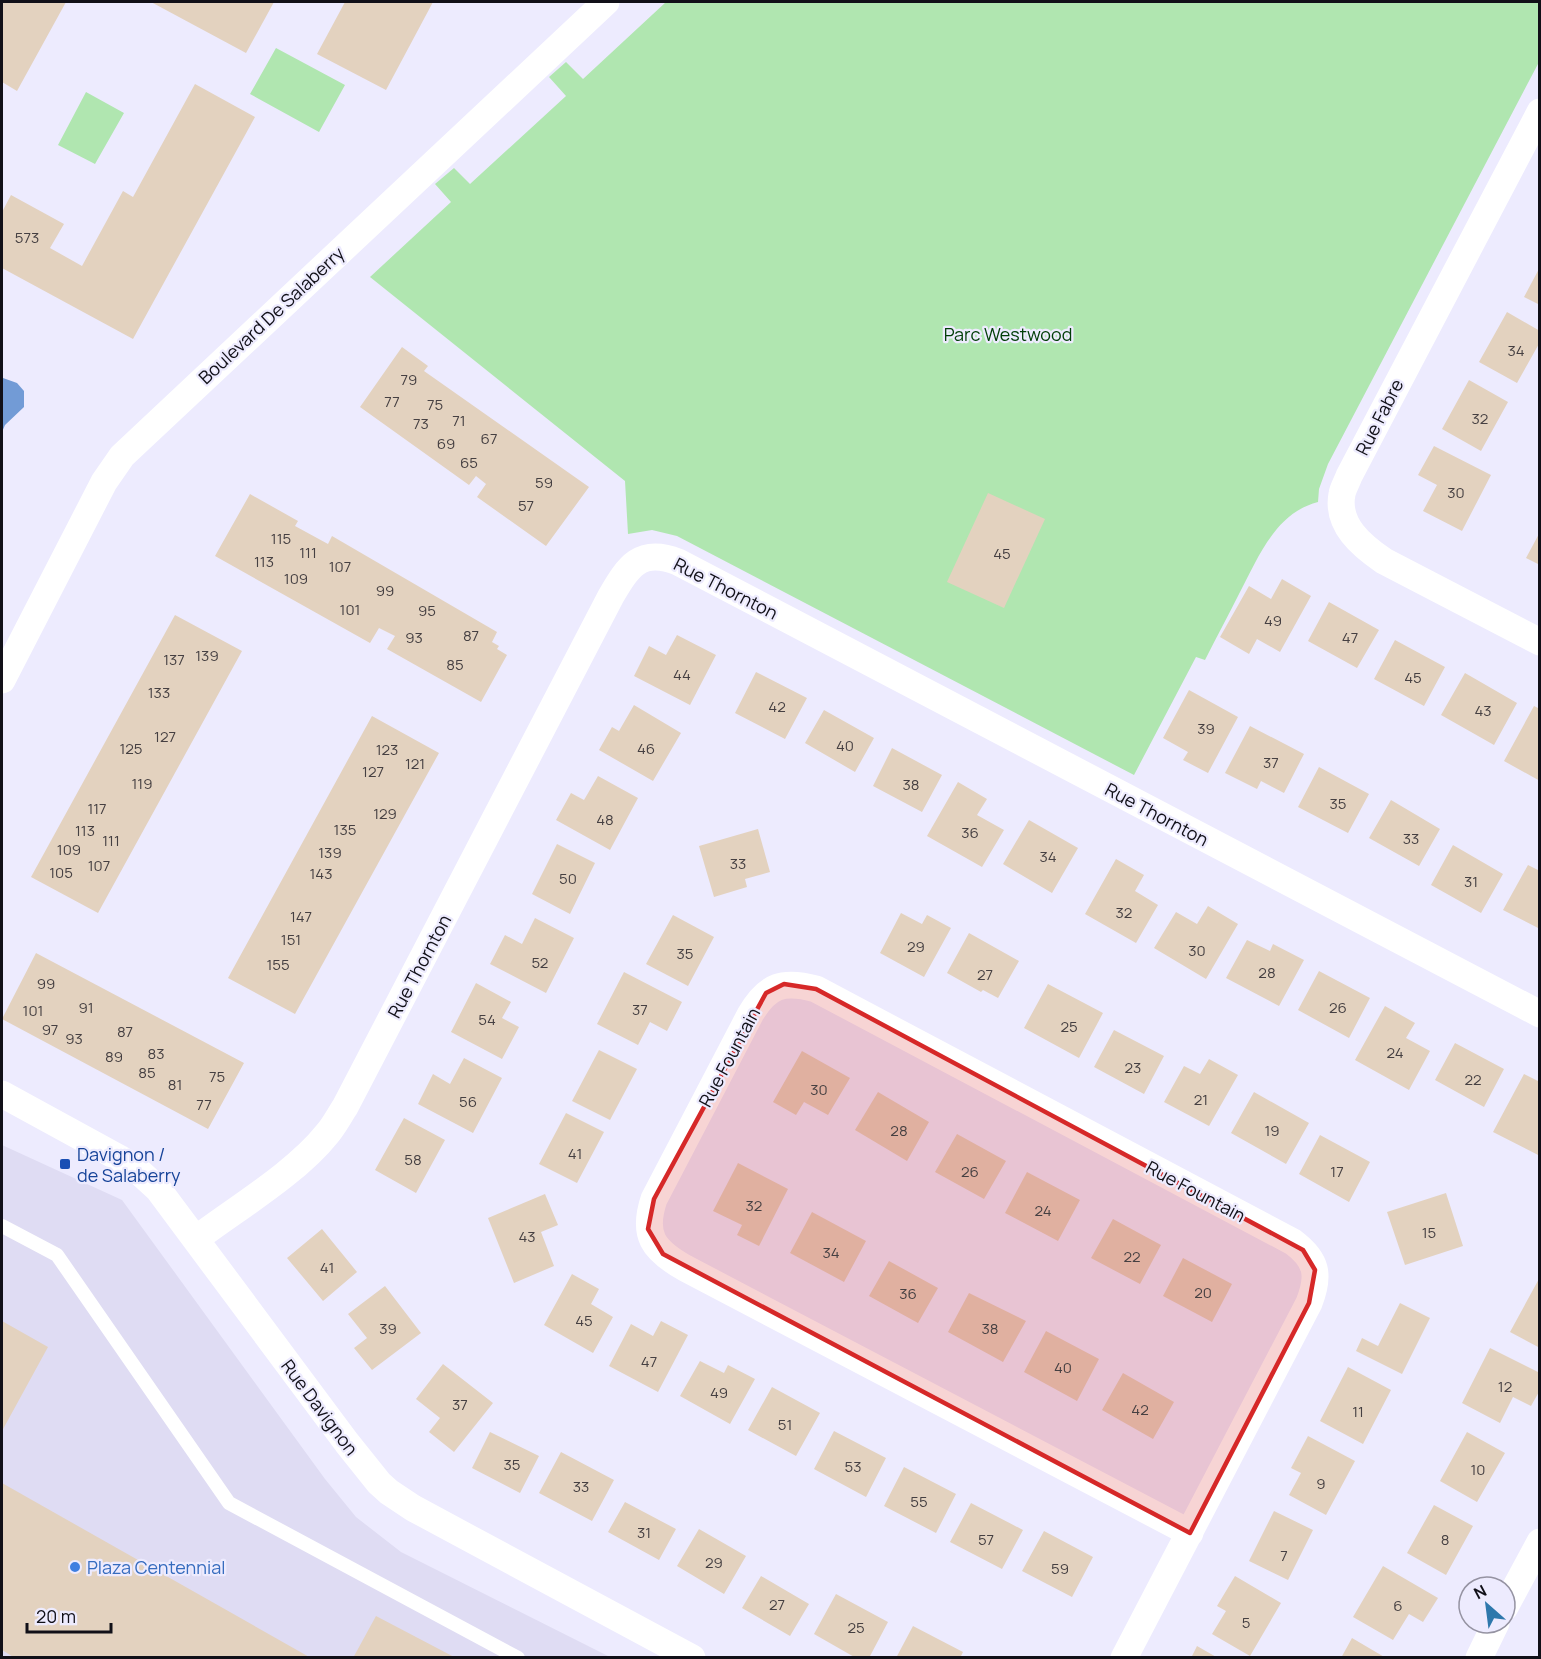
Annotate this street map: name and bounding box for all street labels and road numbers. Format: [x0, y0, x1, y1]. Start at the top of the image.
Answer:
street label: Boulevard De Salaberry [193, 241, 349, 389]
street label: Rue Fabre [1350, 375, 1408, 459]
street label: Rue Thornton [670, 552, 782, 624]
street label: Rue Thornton [1101, 777, 1213, 851]
street label: Rue Thornton [382, 910, 456, 1022]
street label: Rue Fountain [693, 1003, 765, 1111]
street label: Rue Fountain [1142, 1155, 1250, 1227]
street label: Rue Davignon [276, 1354, 364, 1460]

